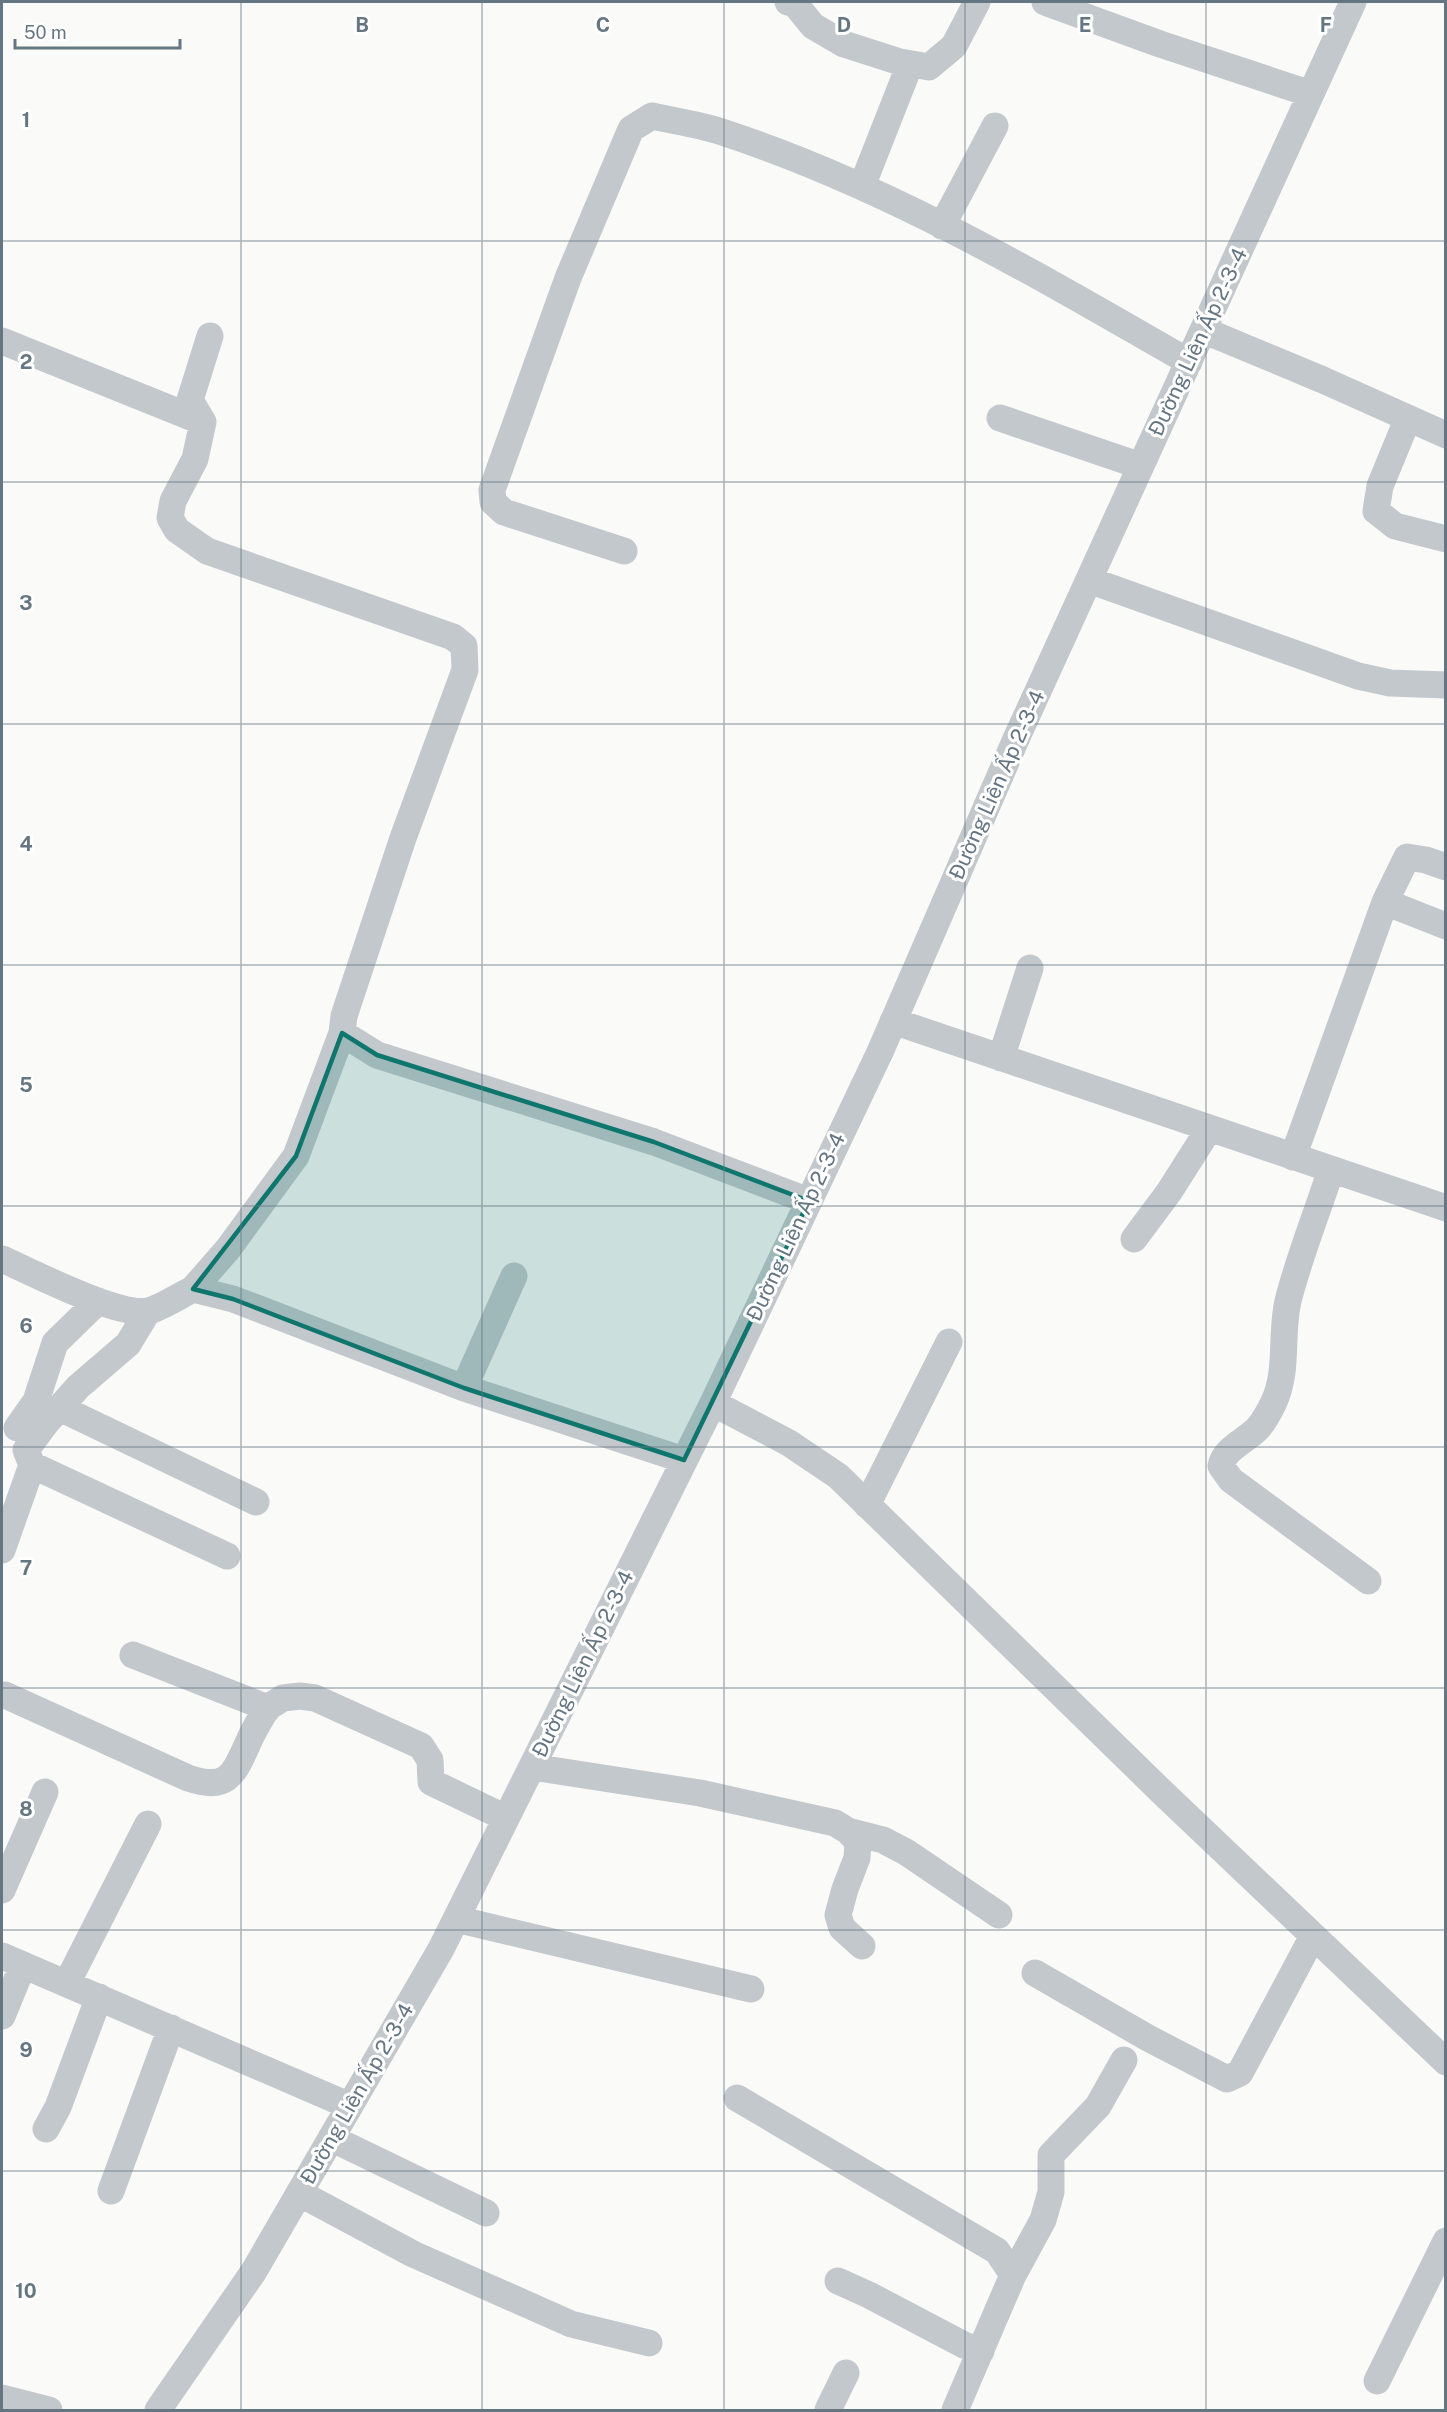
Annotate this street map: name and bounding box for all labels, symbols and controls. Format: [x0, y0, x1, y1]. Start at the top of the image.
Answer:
scale bar [15, 12, 180, 50]
text: B [355, 13, 369, 37]
text: C [596, 13, 610, 37]
text: D [837, 13, 851, 37]
text: E [1079, 13, 1091, 37]
text: F [1320, 13, 1332, 37]
text: 50 m [24, 22, 67, 43]
text: 1 [22, 108, 30, 132]
street label: Đường Liên Ấp 2-3-4 [1142, 243, 1252, 440]
text: 2 [20, 350, 32, 374]
text: 3 [19, 591, 33, 615]
street label: Đường Liên Ấp 2-3-4 [943, 686, 1050, 883]
text: 4 [19, 832, 33, 856]
text: 5 [19, 1073, 33, 1097]
street label: Đường Liên Ấp 2-3-4 [740, 1128, 850, 1325]
text: 6 [19, 1314, 33, 1338]
text: 7 [20, 1556, 32, 1580]
street label: Đường Liên Ấp 2-3-4 [526, 1566, 639, 1761]
text: 8 [19, 1797, 33, 1821]
street label: Đường Liên Ấp 2-3-4 [294, 1998, 419, 2189]
text: 9 [19, 2038, 33, 2062]
text: 10 [15, 2279, 37, 2303]

